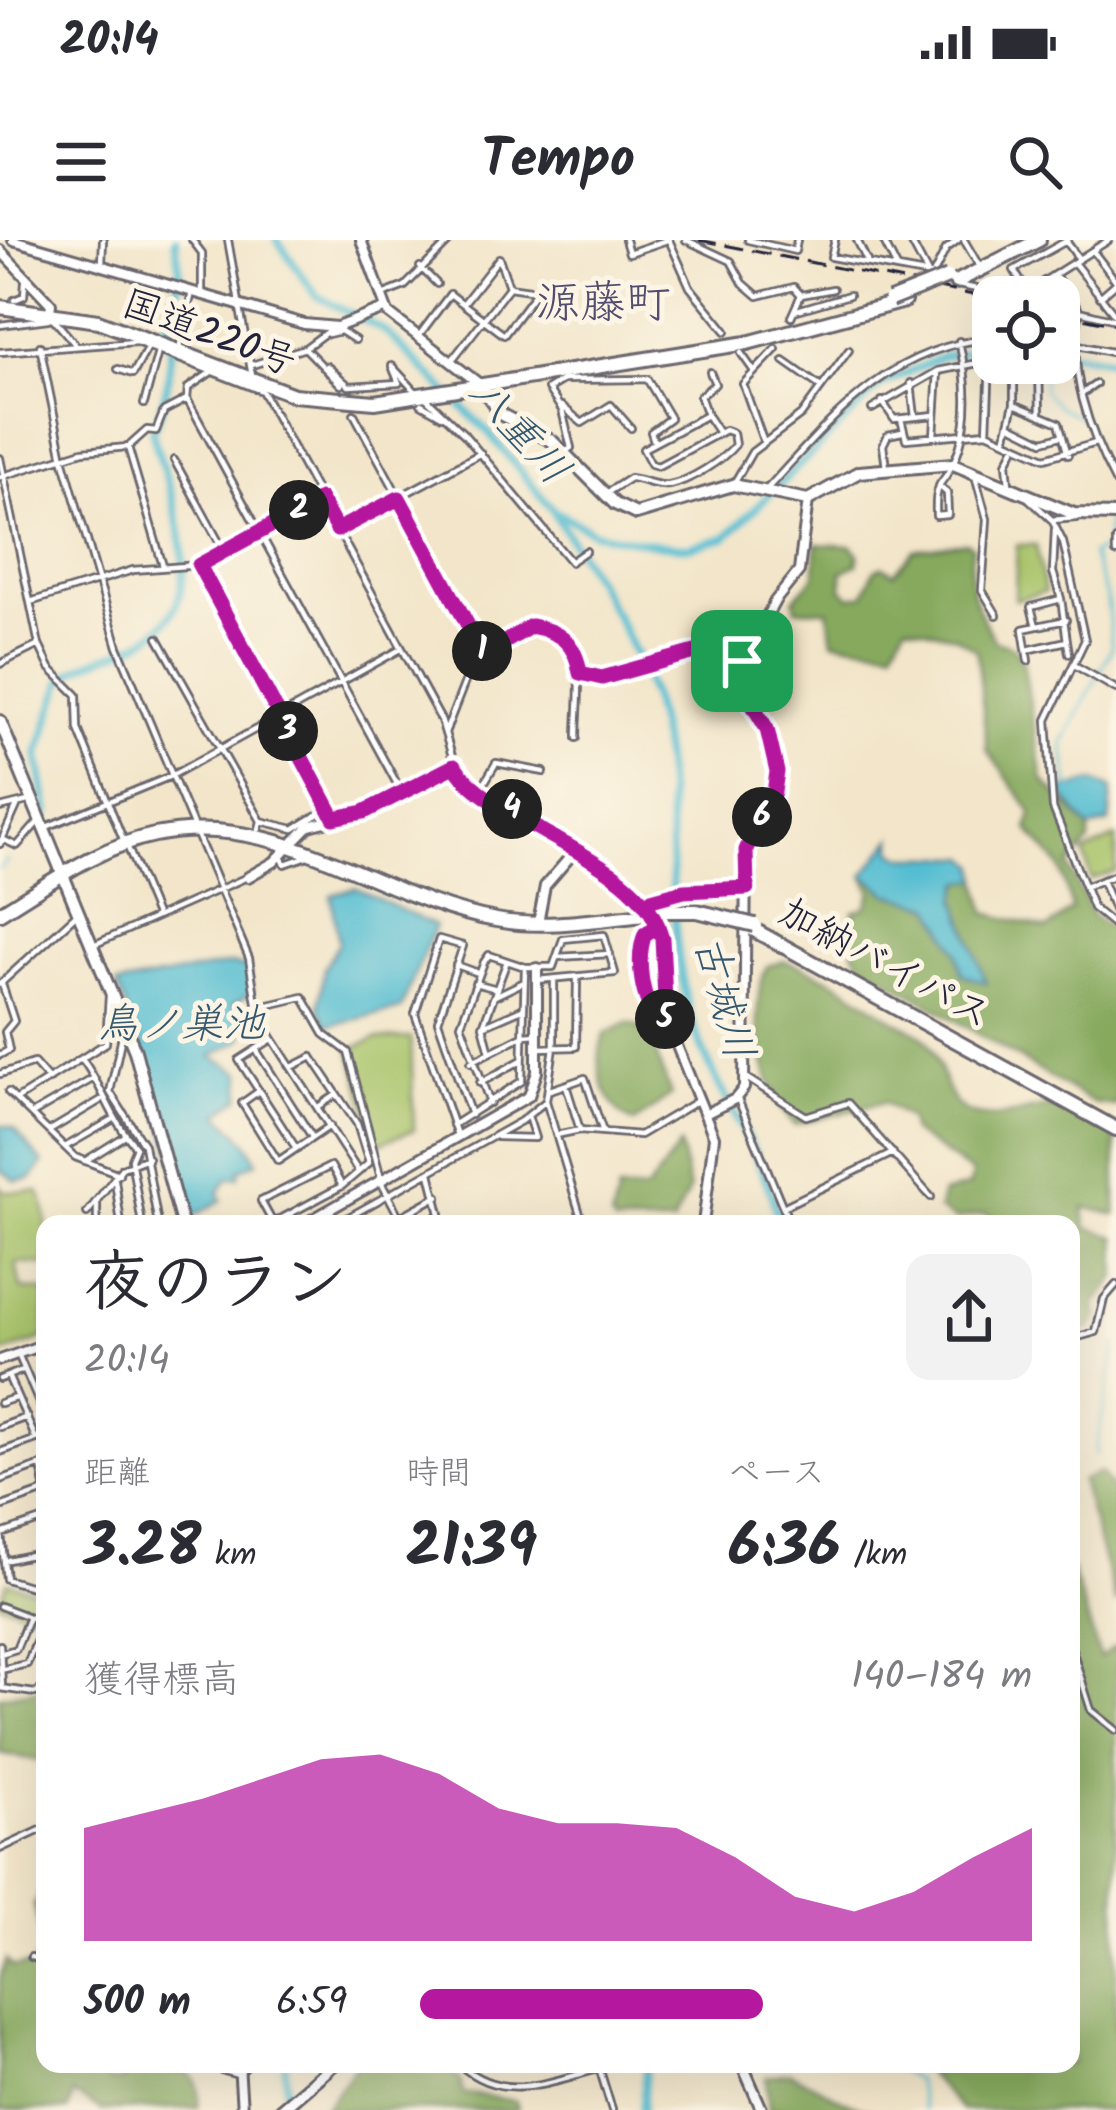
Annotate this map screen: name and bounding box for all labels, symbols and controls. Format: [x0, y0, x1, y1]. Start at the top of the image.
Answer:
text: 20:14 [60, 6, 159, 78]
text: Tempo [481, 119, 635, 205]
icon: menu [48, 129, 114, 195]
icon: search [1002, 129, 1068, 195]
district label: 源藤町 [535, 269, 671, 341]
street label: 国道220号 [113, 275, 305, 395]
map controls [972, 276, 1080, 384]
button: locate [972, 276, 1080, 384]
water label: 八重川 [451, 363, 585, 502]
pin: 2 [269, 480, 329, 540]
text: 2 [289, 483, 309, 536]
pin [691, 610, 793, 712]
pin: 1 [452, 621, 512, 681]
text: 1 [477, 624, 487, 677]
icon: arrive [709, 628, 775, 694]
pin: 3 [258, 701, 318, 761]
text: 3 [279, 704, 297, 757]
pin: 4 [482, 779, 542, 839]
text: 4 [503, 782, 521, 835]
pin: 6 [732, 787, 792, 847]
text: 6 [753, 790, 771, 843]
street label: 加納バイパス [767, 883, 1002, 1048]
water label: 古城川 [674, 928, 771, 1067]
pin: 5 [635, 989, 695, 1049]
water label: 鳥ノ巣池 [97, 992, 266, 1059]
text: 5 [657, 992, 673, 1045]
text: 夜のラン [84, 1233, 348, 1338]
button: share [906, 1254, 1032, 1380]
text: 20:14 [84, 1331, 170, 1393]
text: 距離 [84, 1448, 150, 1501]
text: 時間 [406, 1448, 472, 1501]
text: ペース [728, 1448, 825, 1501]
text: 3.28 [84, 1501, 201, 1597]
text: 21:39 [406, 1501, 537, 1597]
text: 6:36 [728, 1501, 841, 1597]
text: km [201, 1530, 256, 1583]
text: /km [841, 1530, 907, 1583]
text: 140–184 m [851, 1647, 1032, 1709]
text: 獲得標高 [84, 1651, 240, 1713]
text: 500 m [84, 1973, 191, 2035]
text: 6:59 [276, 1973, 347, 2035]

